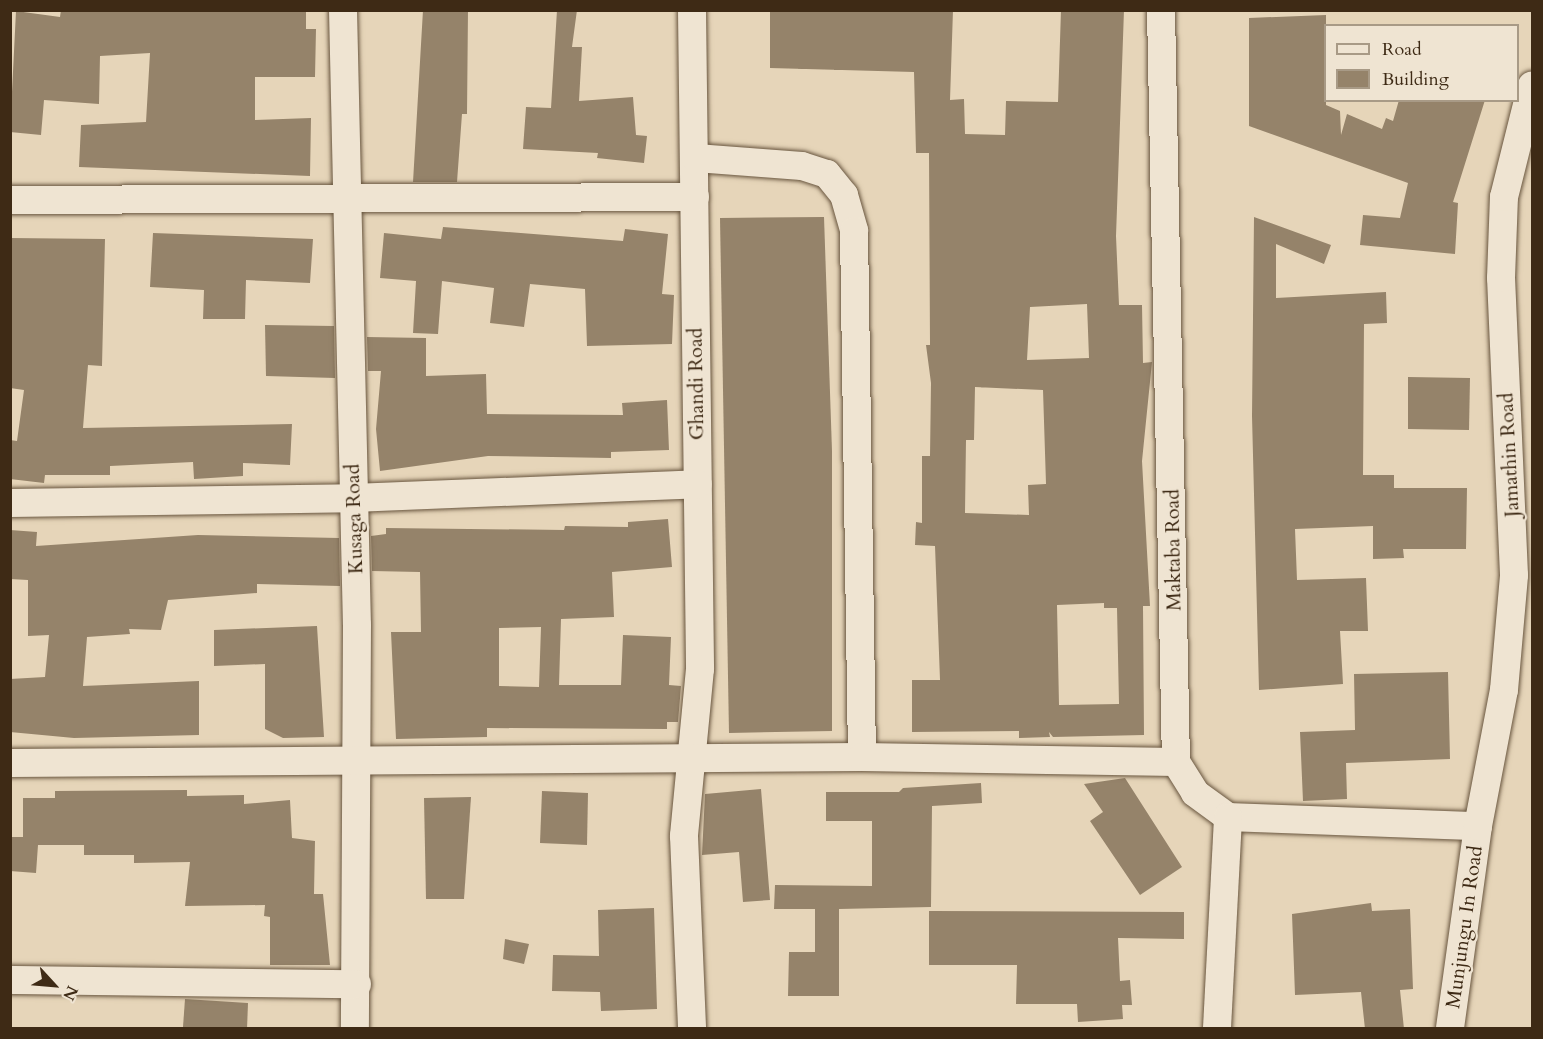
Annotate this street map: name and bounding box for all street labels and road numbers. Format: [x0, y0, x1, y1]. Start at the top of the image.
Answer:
street label: Ghandi Road [683, 328, 709, 440]
street label: Jamathin Road [1494, 392, 1524, 518]
street label: Kusaga Road [340, 463, 368, 575]
street label: Maktaba Road [1160, 489, 1186, 611]
street label: Munjungu In Road [1441, 844, 1487, 1010]

